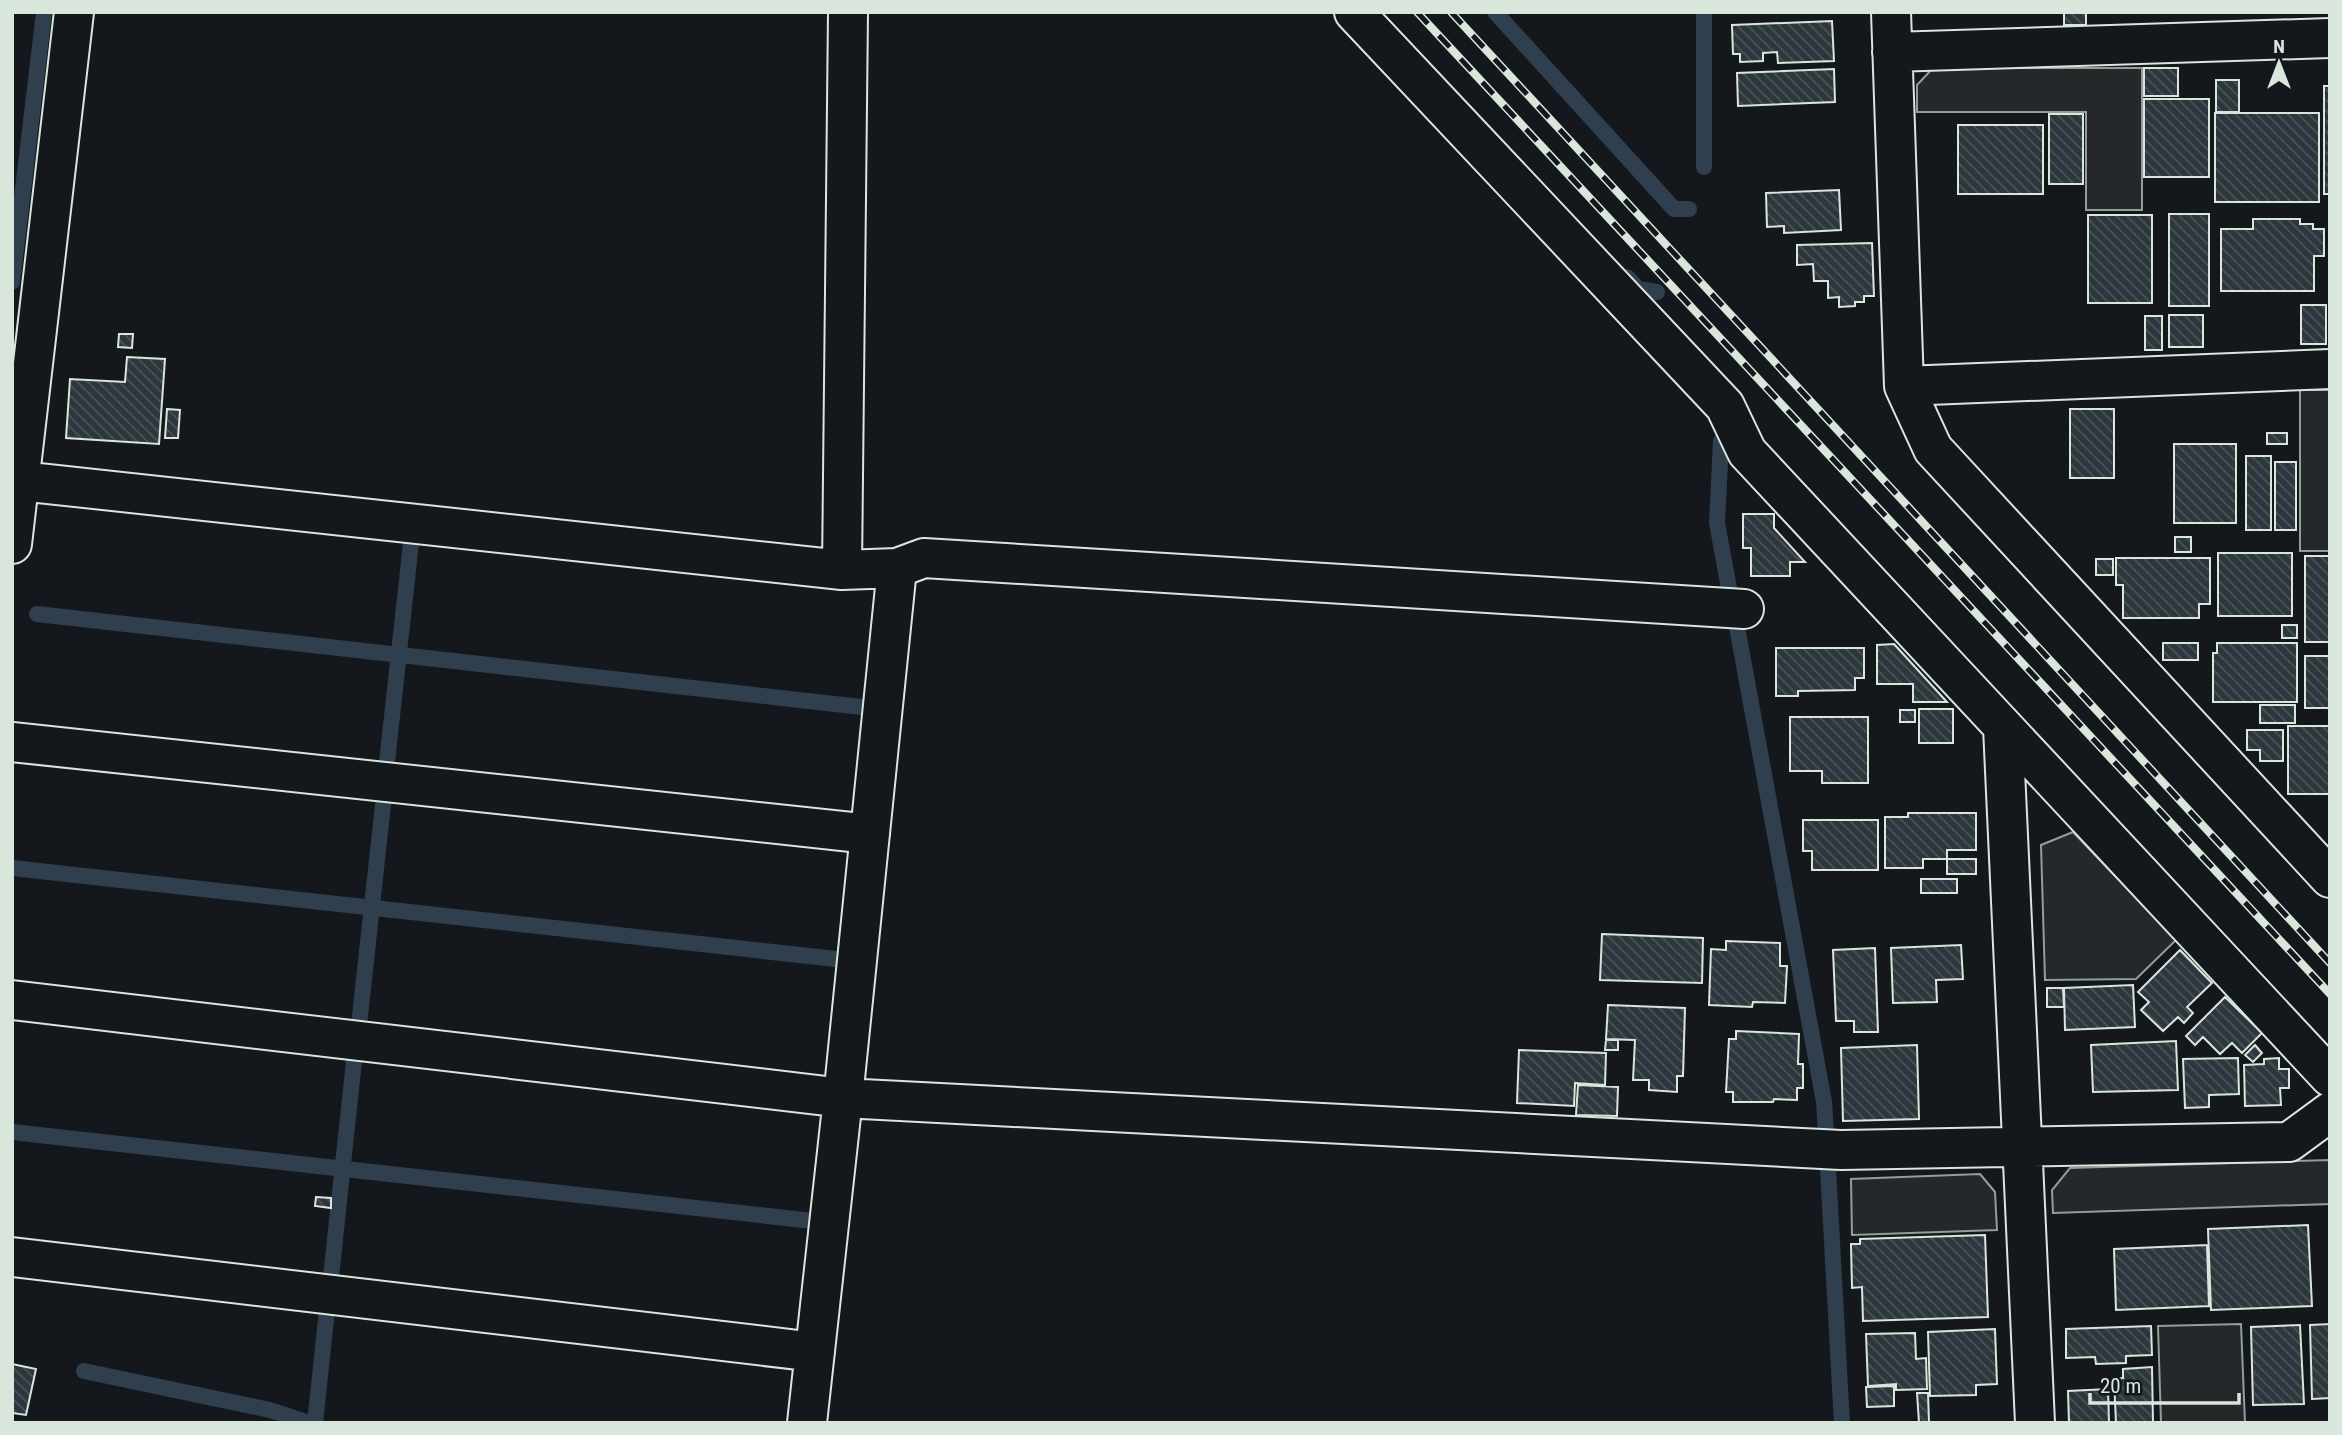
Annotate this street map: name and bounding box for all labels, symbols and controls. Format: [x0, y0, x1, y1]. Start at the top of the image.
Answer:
north arrow [2244, 28, 2314, 98]
text: N [2273, 35, 2285, 58]
scale bar [2090, 1362, 2239, 1406]
text: 20 m [2100, 1374, 2141, 1398]

